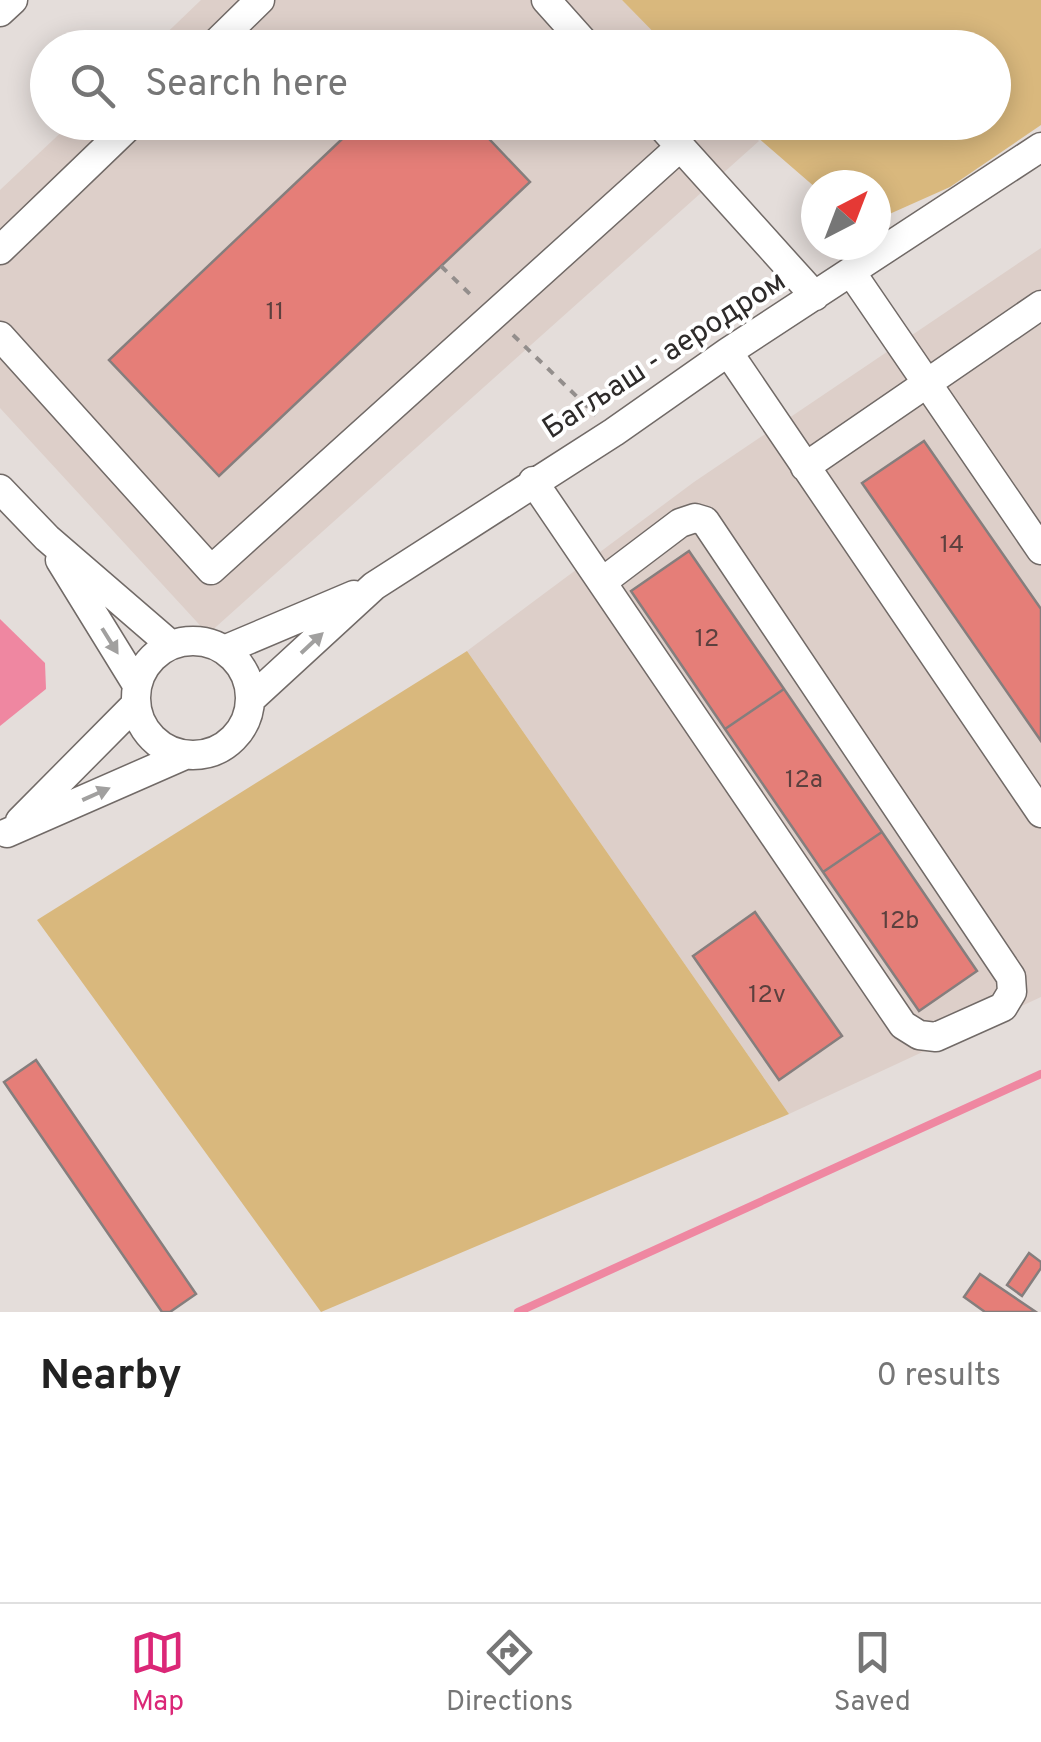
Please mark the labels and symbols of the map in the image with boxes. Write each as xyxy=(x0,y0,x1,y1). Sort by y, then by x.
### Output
north arrow xyxy=(801,170,891,260)
street label: Багљаш - аеродром xyxy=(536,263,794,449)
house number: 11 xyxy=(266,297,284,329)
house number: 14 xyxy=(940,530,964,562)
house number: 12 xyxy=(695,624,719,656)
one-way arrow xyxy=(101,628,119,655)
one-way arrow xyxy=(300,631,324,654)
house number: 12a xyxy=(785,765,823,797)
one-way arrow xyxy=(81,786,111,802)
house number: 12b xyxy=(881,906,919,938)
house number: 12v xyxy=(748,980,786,1012)

